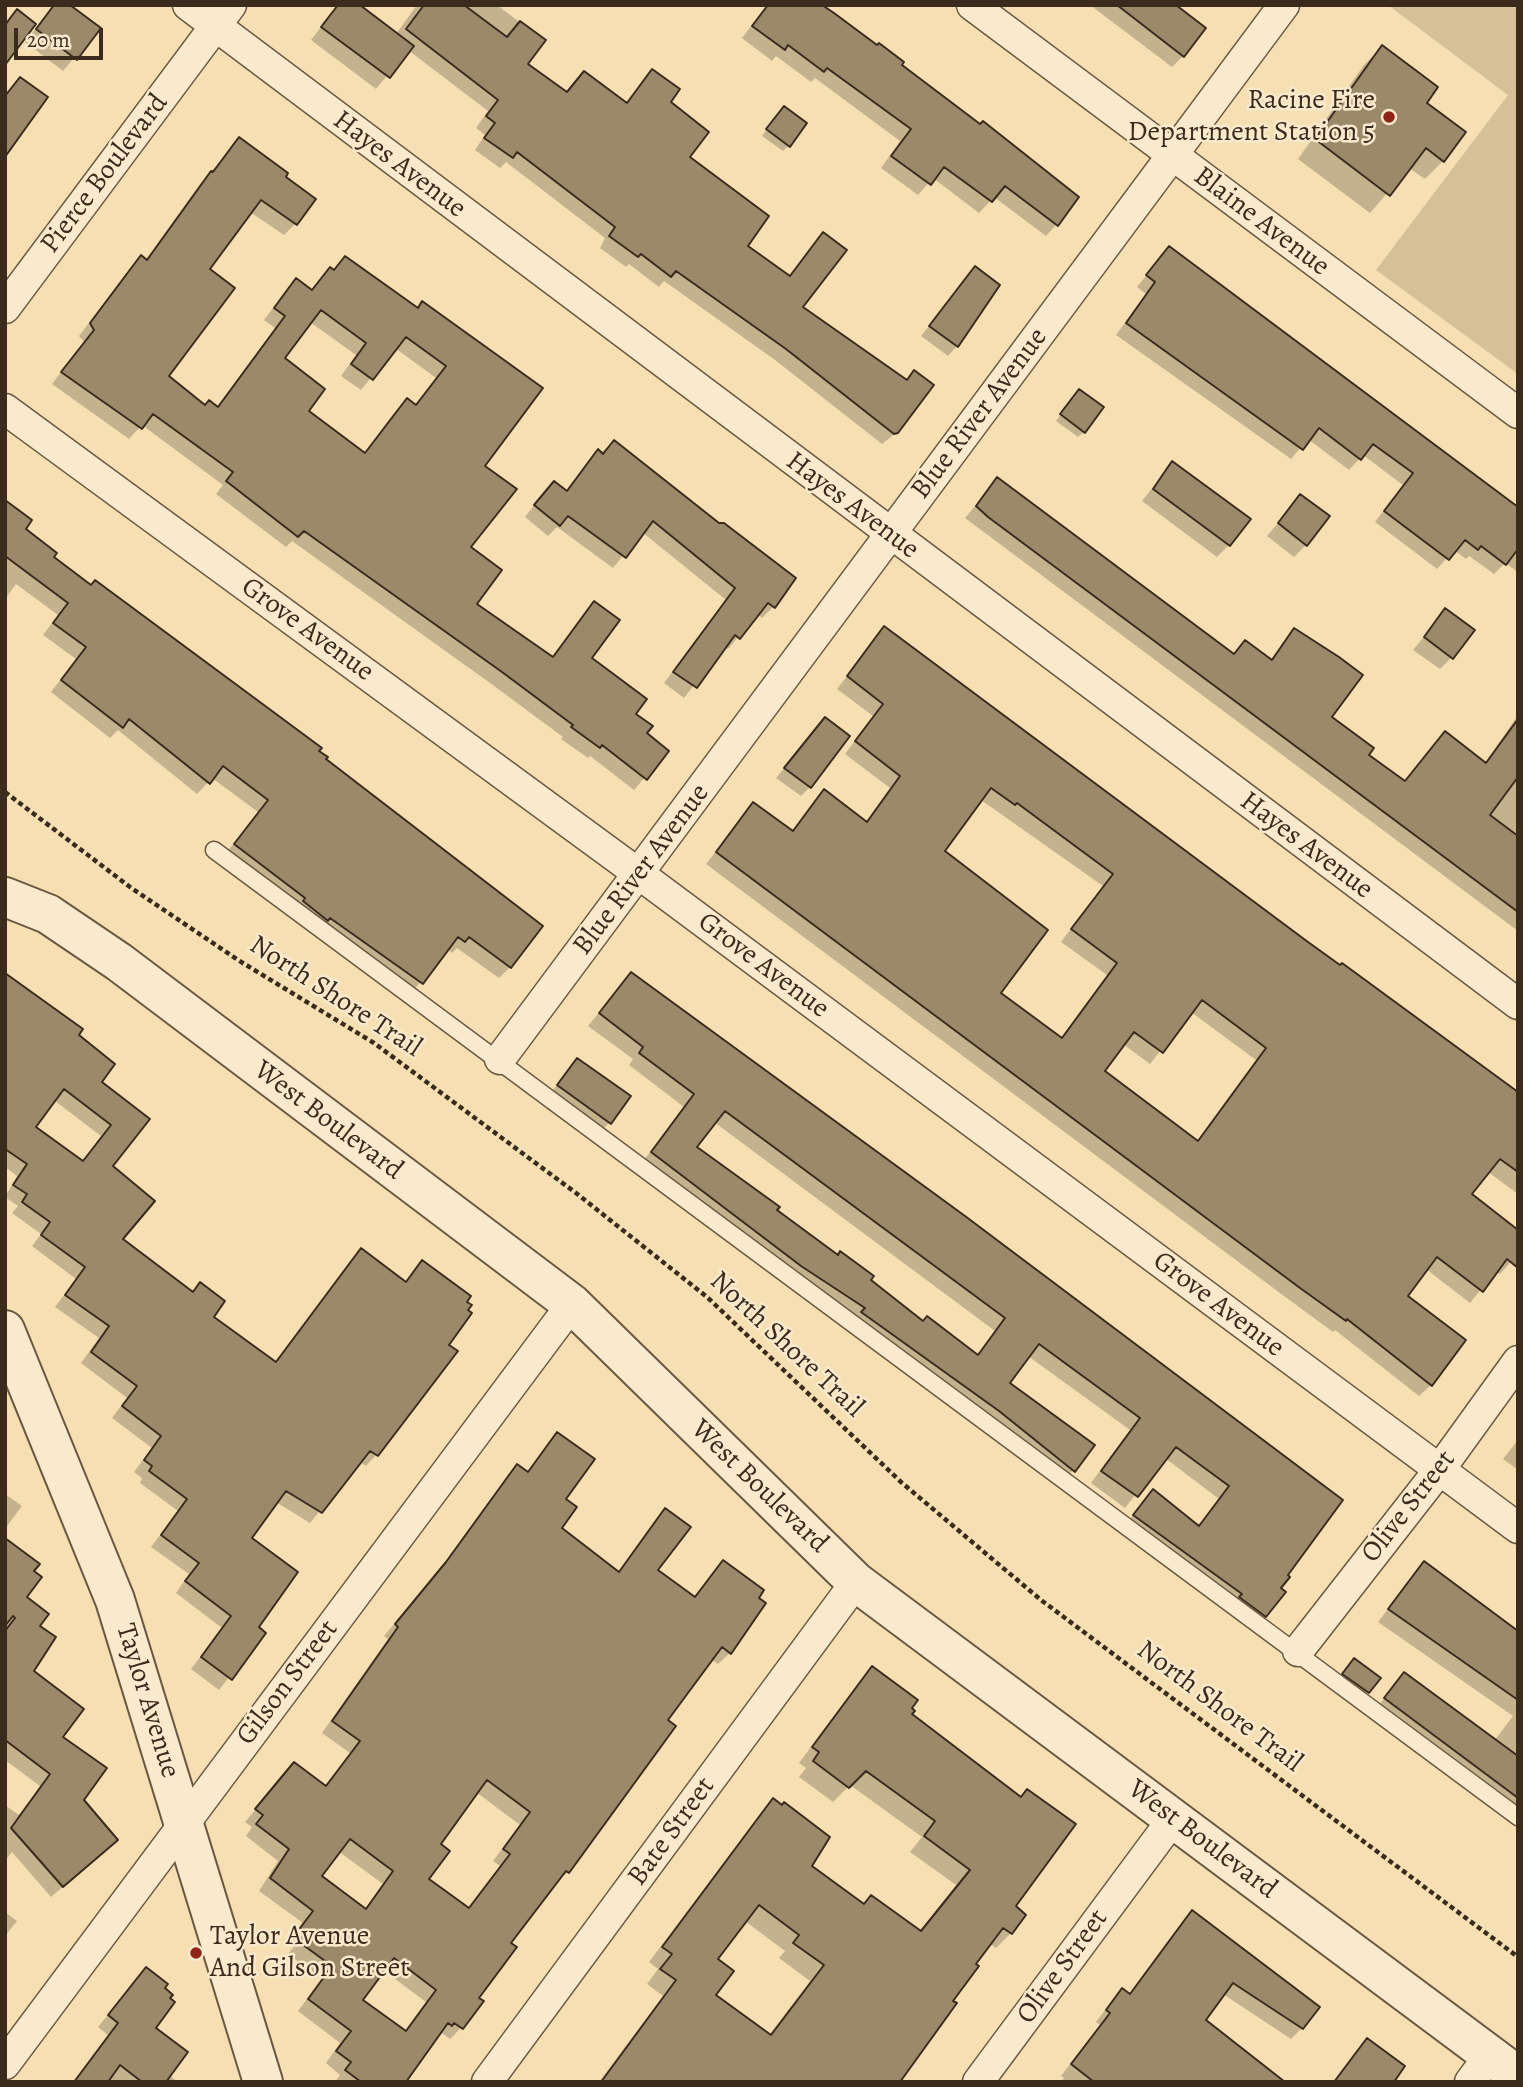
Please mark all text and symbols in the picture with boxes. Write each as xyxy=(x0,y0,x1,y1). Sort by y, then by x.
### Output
scale bar xyxy=(18,14,107,58)
text: 20 m xyxy=(27,26,70,54)
place label: Racine Fire Department Station 5 xyxy=(1128,84,1375,150)
street label: Pierce Boulevard xyxy=(34,88,176,260)
street label: Hayes Avenue xyxy=(326,104,472,226)
marker: Racine Fire Department Station 5 xyxy=(1381,109,1397,125)
street label: Blaine Avenue xyxy=(1186,160,1336,284)
street label: Blue River Avenue xyxy=(905,322,1055,506)
street label: Hayes Avenue xyxy=(779,445,925,567)
street label: Grove Avenue xyxy=(234,571,380,689)
street label: Blue River Avenue xyxy=(567,778,717,962)
street label: Hayes Avenue xyxy=(1233,785,1379,907)
street label: Grove Avenue xyxy=(691,906,835,1026)
street label: North Shore Trail xyxy=(243,929,427,1065)
street label: West Boulevard xyxy=(247,1054,409,1188)
street label: Grove Avenue xyxy=(1146,1245,1290,1365)
street label: North Shore Trail xyxy=(702,1265,870,1425)
street label: West Boulevard xyxy=(683,1413,835,1561)
street label: Olive Street xyxy=(1355,1444,1463,1570)
street label: Gilson Street xyxy=(230,1614,346,1752)
street label: Taylor Avenue xyxy=(108,1620,186,1782)
street label: North Shore Trail xyxy=(1130,1634,1308,1780)
street label: Bate Street xyxy=(621,1771,723,1893)
street label: West Boulevard xyxy=(1121,1773,1283,1907)
street label: Olive Street xyxy=(1010,1903,1116,2031)
place label: Taylor Avenue And Gilson Street xyxy=(210,1920,409,1986)
marker: Taylor Avenue And Gilson Street xyxy=(188,1945,204,1961)

